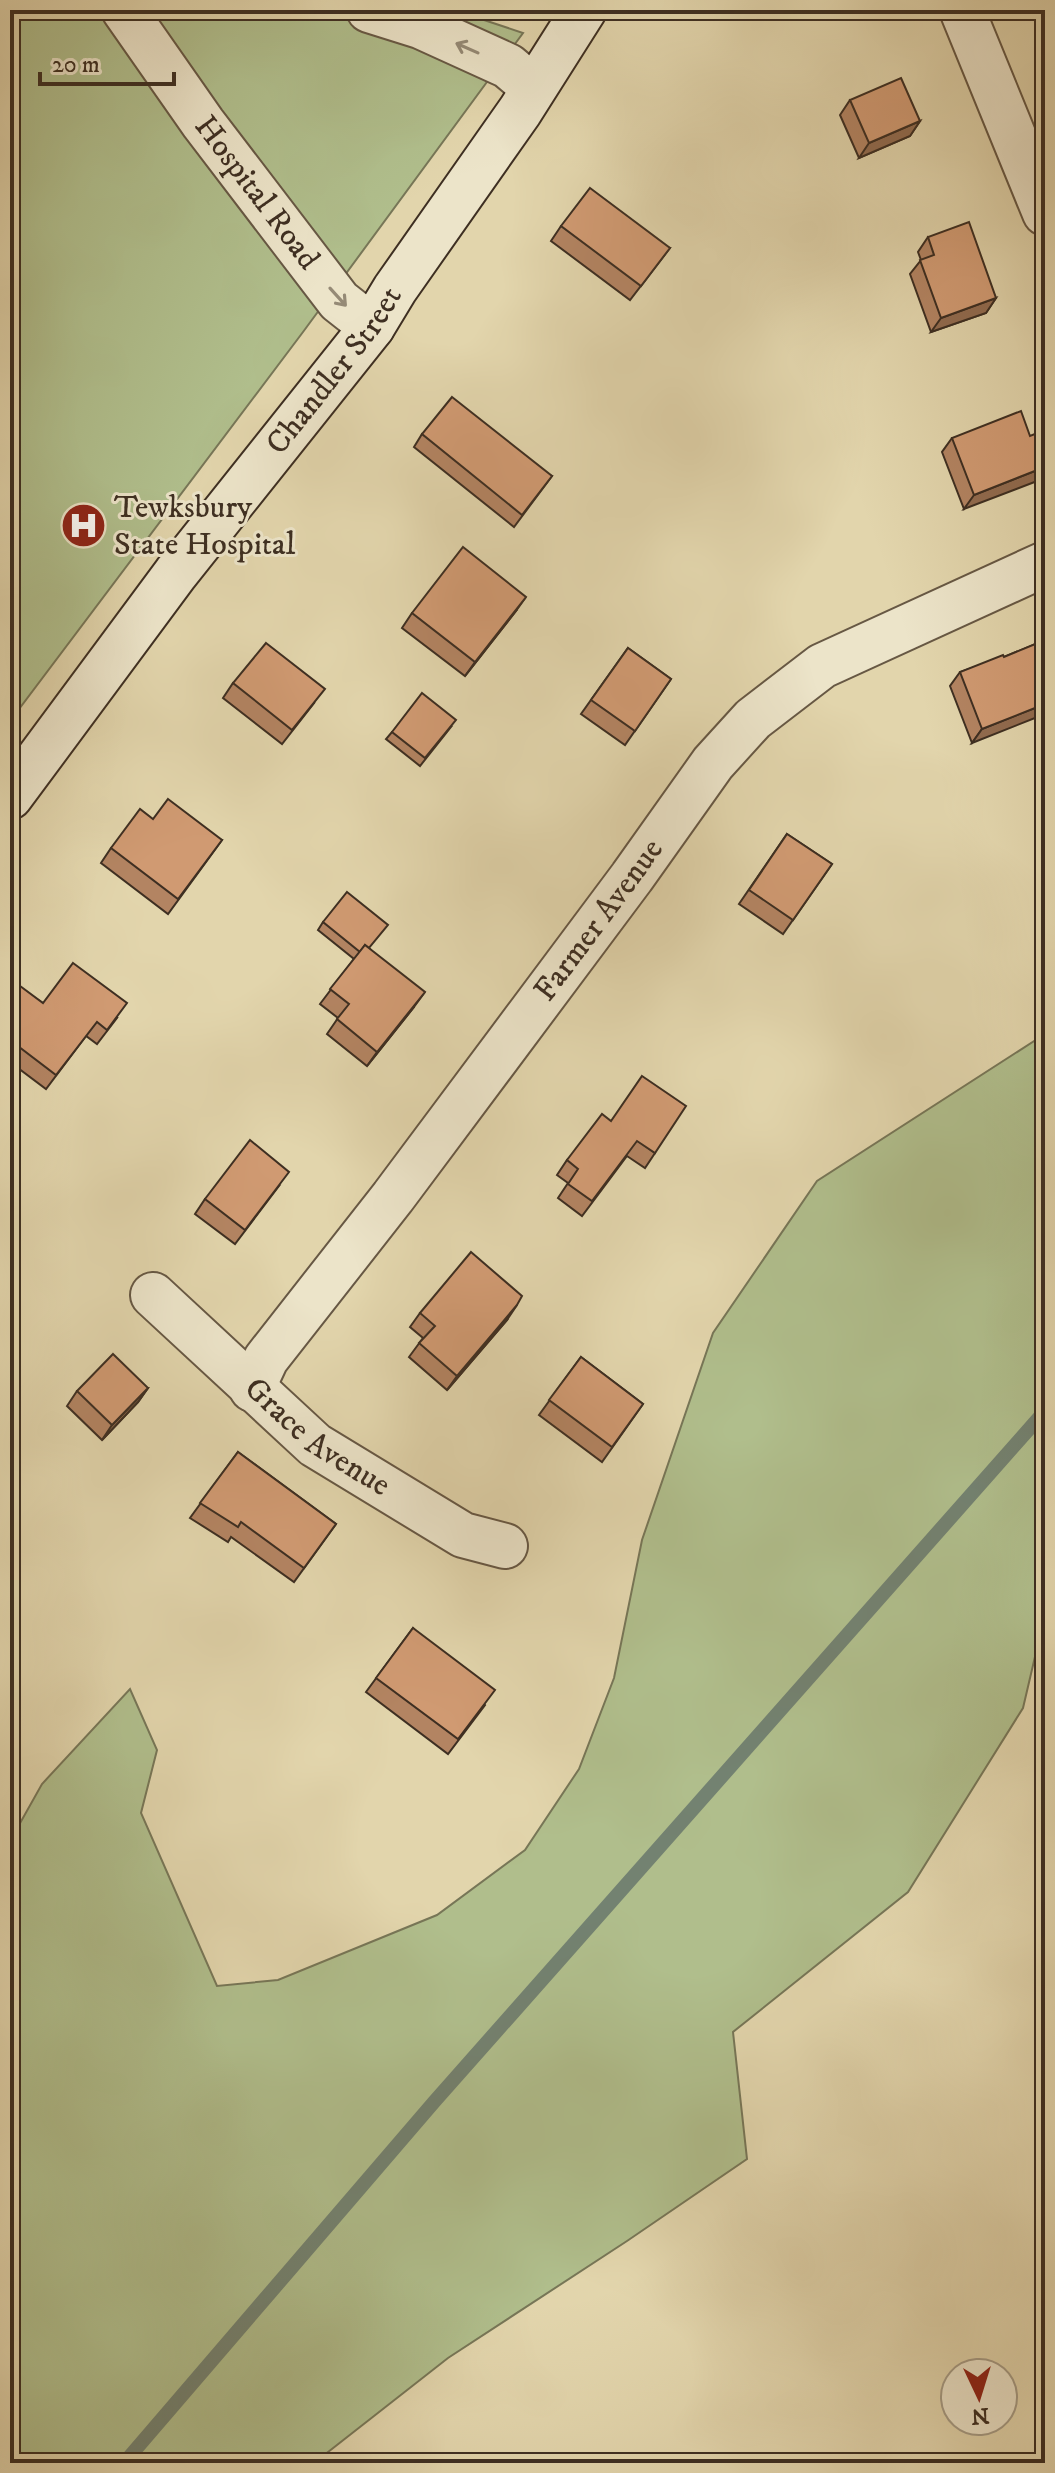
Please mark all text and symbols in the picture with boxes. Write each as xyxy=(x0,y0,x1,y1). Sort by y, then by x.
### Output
scale bar xyxy=(40,36,174,86)
one-way arrow xyxy=(455,39,480,54)
text: 20 m xyxy=(52,50,100,80)
street label: Hospital Road xyxy=(185,108,328,278)
street label: Chandler Street xyxy=(258,280,412,463)
one-way arrow xyxy=(328,287,347,307)
place label: Tewksbury State Hospital xyxy=(114,488,296,565)
hospital icon: Tewksbury State Hospital xyxy=(59,502,107,550)
street label: Farmer Avenue xyxy=(526,831,673,1010)
street label: Grace Avenue xyxy=(236,1369,397,1506)
north arrow xyxy=(939,2357,1019,2437)
text: N xyxy=(970,2401,990,2430)

